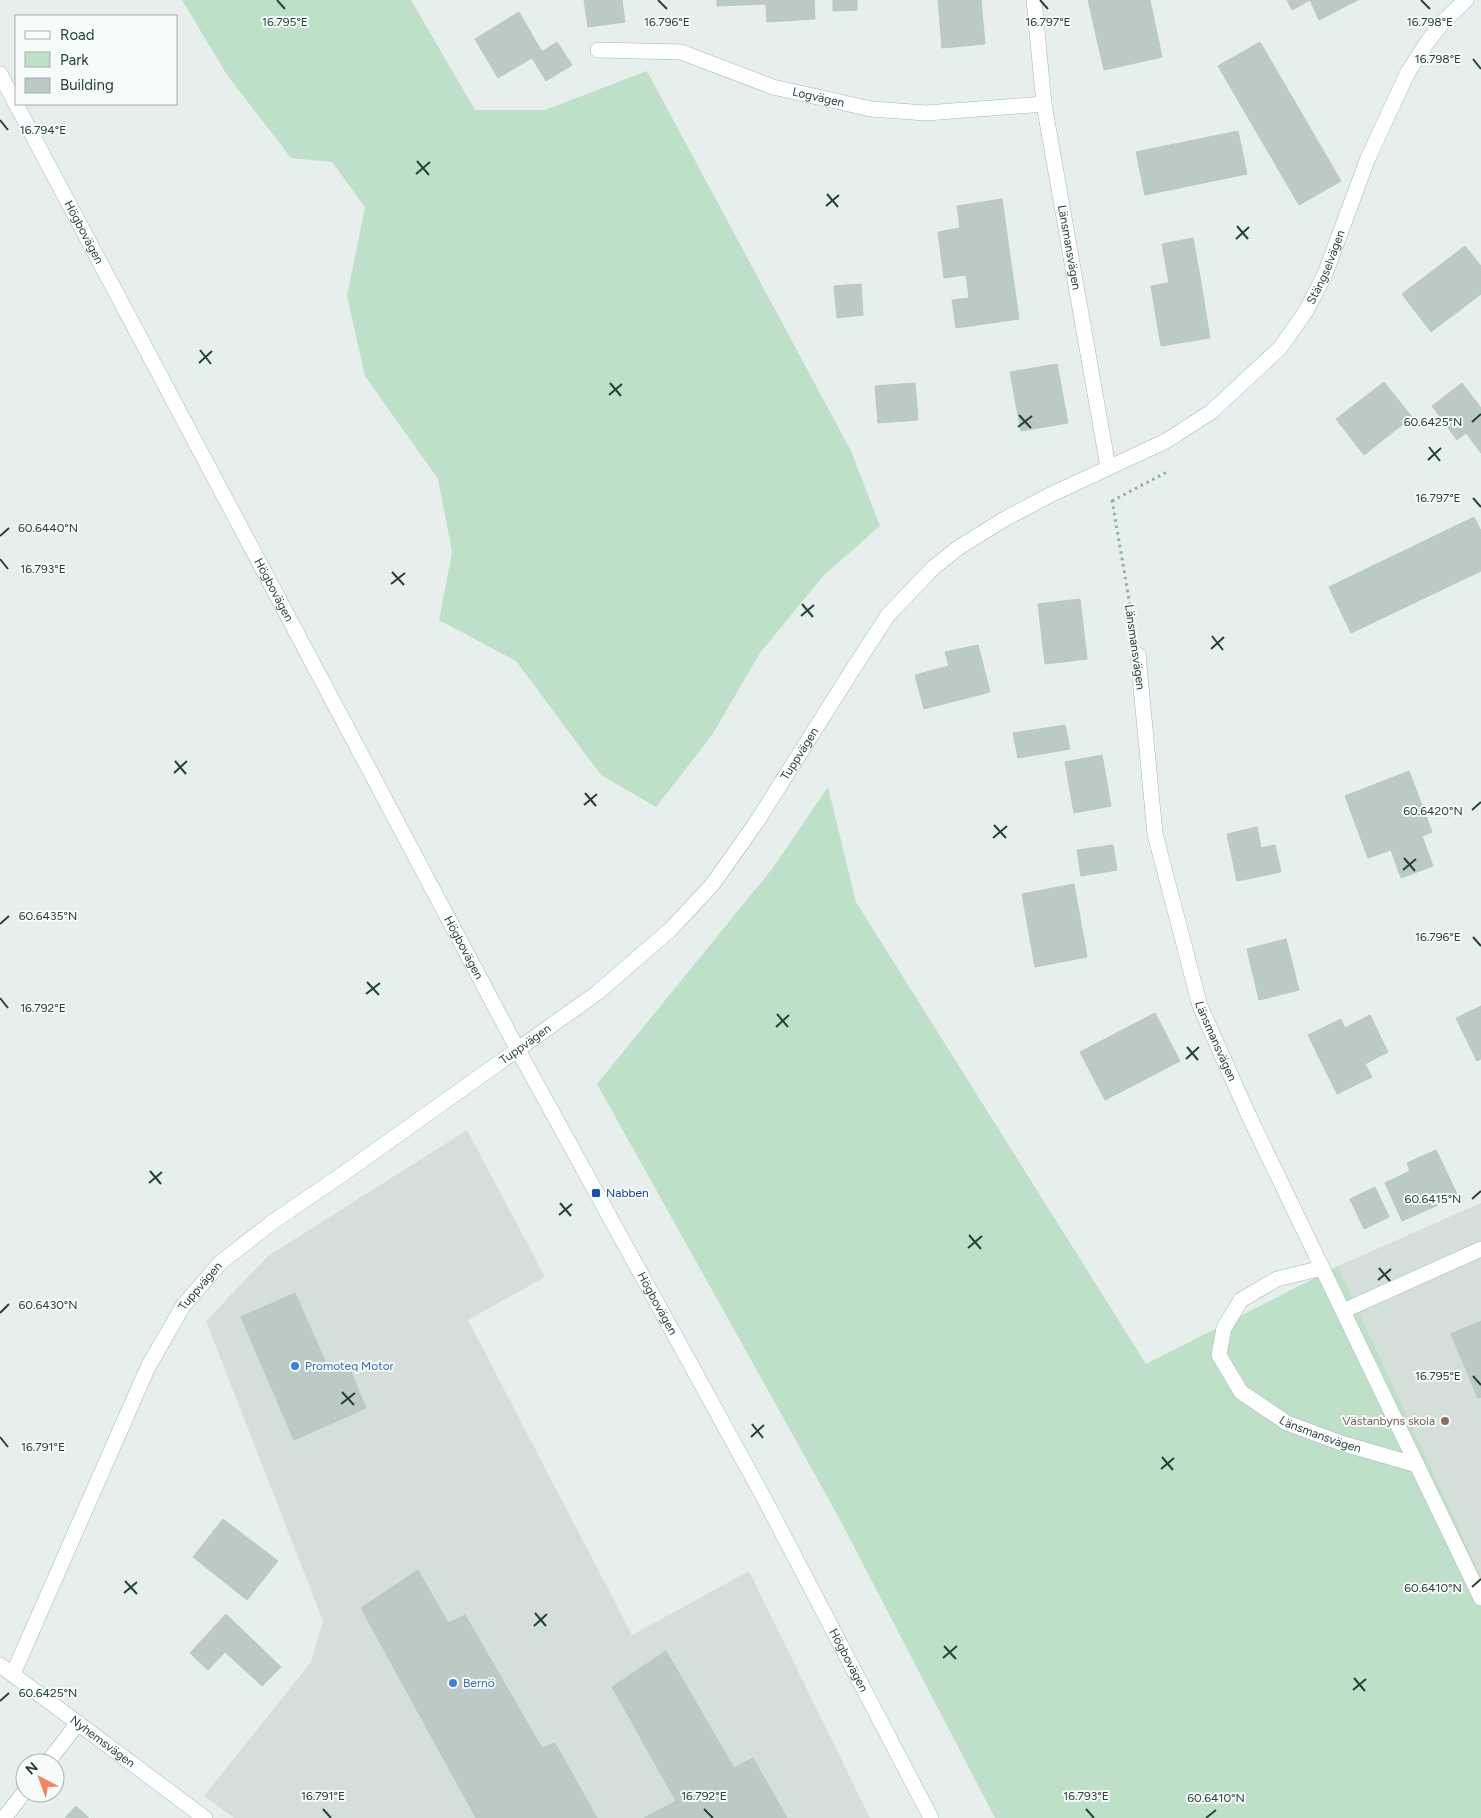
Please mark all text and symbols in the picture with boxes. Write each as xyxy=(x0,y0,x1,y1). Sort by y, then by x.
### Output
legend xyxy=(15,15,178,105)
text: 16.795°E xyxy=(262,15,308,29)
text: 16.796°E xyxy=(644,15,690,29)
text: 16.797°E xyxy=(1025,15,1071,29)
text: 16.798°E xyxy=(1407,15,1453,29)
text: Road xyxy=(60,26,95,44)
text: Park xyxy=(60,51,89,69)
text: 16.798°E xyxy=(1415,52,1461,66)
text: Building xyxy=(60,76,114,94)
street label: Logvägen xyxy=(791,85,846,110)
text: 16.794°E xyxy=(20,123,66,137)
street label: Högbovägen xyxy=(61,198,107,266)
street label: Länsmansvägen xyxy=(1055,204,1084,291)
street label: Stängselvägen xyxy=(1304,228,1348,307)
text: 60.6425°N xyxy=(1404,415,1462,429)
text: 16.797°E xyxy=(1415,491,1461,505)
text: 60.6440°N xyxy=(18,521,78,535)
street label: Högbovägen xyxy=(251,556,296,624)
text: 16.793°E xyxy=(20,562,66,576)
street label: Länsmansvägen xyxy=(1122,603,1148,691)
street label: Tuppvägen xyxy=(778,725,822,783)
text: 60.6420°N xyxy=(1403,804,1463,818)
text: 60.6435°N xyxy=(19,909,77,923)
street label: Högbovägen xyxy=(441,914,486,982)
text: 16.796°E xyxy=(1415,930,1461,944)
street label: Länsmansvägen xyxy=(1192,1000,1240,1083)
text: 16.792°E xyxy=(20,1001,66,1015)
street label: Tuppvägen xyxy=(497,1021,554,1067)
place label: Nabben xyxy=(606,1186,649,1200)
marker: Nabben xyxy=(590,1187,602,1199)
text: 60.6415°N xyxy=(1405,1192,1461,1206)
street label: Tuppvägen xyxy=(175,1259,225,1312)
street label: Högbovägen xyxy=(634,1270,680,1337)
text: 60.6430°N xyxy=(18,1298,78,1312)
place label: Promoteq Motor xyxy=(305,1359,394,1373)
marker: Promoteq Motor xyxy=(289,1360,301,1372)
text: 16.795°E xyxy=(1415,1369,1461,1383)
street label: Länsmansvägen xyxy=(1277,1413,1363,1456)
place label: Västanbyns skola xyxy=(1342,1414,1435,1428)
marker: Västanbyns skola xyxy=(1439,1415,1451,1427)
text: 16.791°E xyxy=(21,1440,65,1454)
text: 60.6410°N xyxy=(1404,1581,1462,1595)
street label: Högbovägen xyxy=(826,1626,871,1695)
place label: Bernö xyxy=(463,1676,495,1690)
marker: Bernö xyxy=(447,1677,459,1689)
text: 60.6425°N xyxy=(19,1686,77,1700)
street label: Nyhemsvägen xyxy=(67,1713,138,1770)
north arrow xyxy=(15,1753,65,1803)
text: N xyxy=(22,1759,41,1779)
text: 16.791°E xyxy=(301,1789,345,1803)
text: 16.792°E xyxy=(681,1789,727,1803)
text: 16.793°E xyxy=(1063,1789,1109,1803)
text: 60.6410°N xyxy=(1187,1791,1245,1805)

